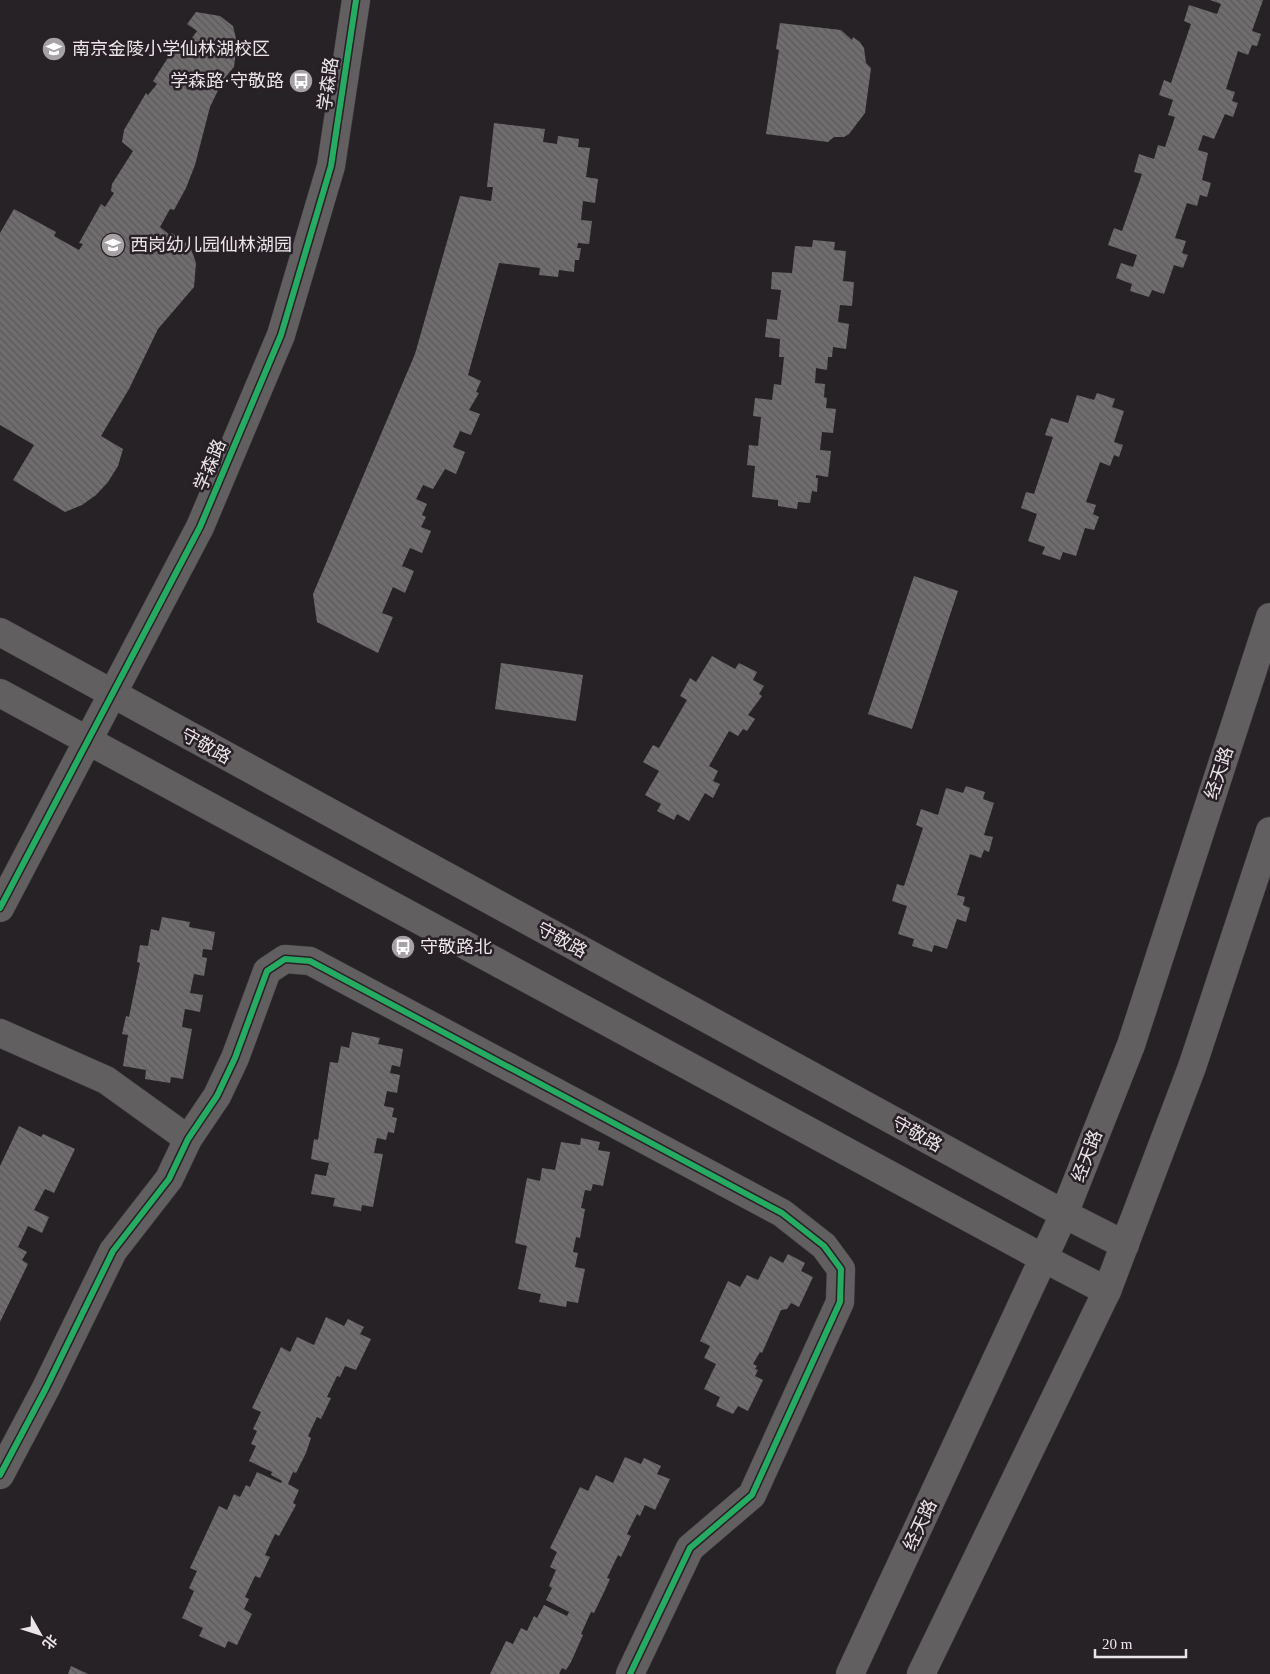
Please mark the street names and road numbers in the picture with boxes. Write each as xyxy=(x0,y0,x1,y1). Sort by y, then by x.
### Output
street label: 学森路 xyxy=(314,56,342,112)
street label: 学森路 xyxy=(190,436,230,494)
street label: 守敬路 xyxy=(178,724,234,768)
street label: 经天路 xyxy=(1201,744,1237,802)
street label: 守敬路 xyxy=(534,918,590,962)
street label: 守敬路 xyxy=(889,1112,945,1156)
street label: 经天路 xyxy=(1068,1127,1106,1185)
street label: 经天路 xyxy=(900,1496,940,1554)

